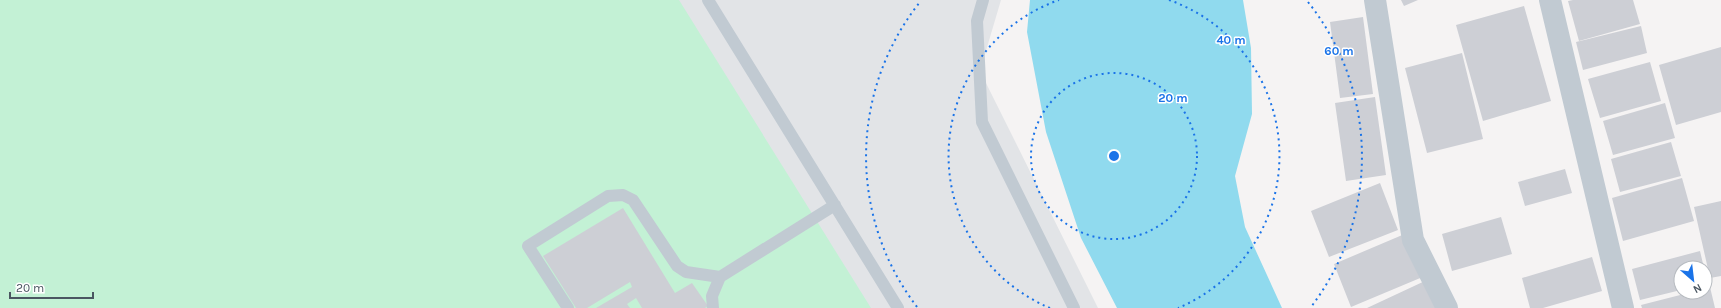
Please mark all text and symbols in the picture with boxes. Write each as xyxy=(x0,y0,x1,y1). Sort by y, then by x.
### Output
text: 40 m xyxy=(1216,33,1246,47)
text: 60 m xyxy=(1324,44,1354,58)
text: 20 m xyxy=(1158,91,1188,105)
centre of rings xyxy=(1107,149,1121,163)
north arrow xyxy=(1673,260,1713,300)
scale bar xyxy=(10,274,93,300)
text: 20 m xyxy=(16,281,44,295)
text: N xyxy=(1691,281,1704,296)

